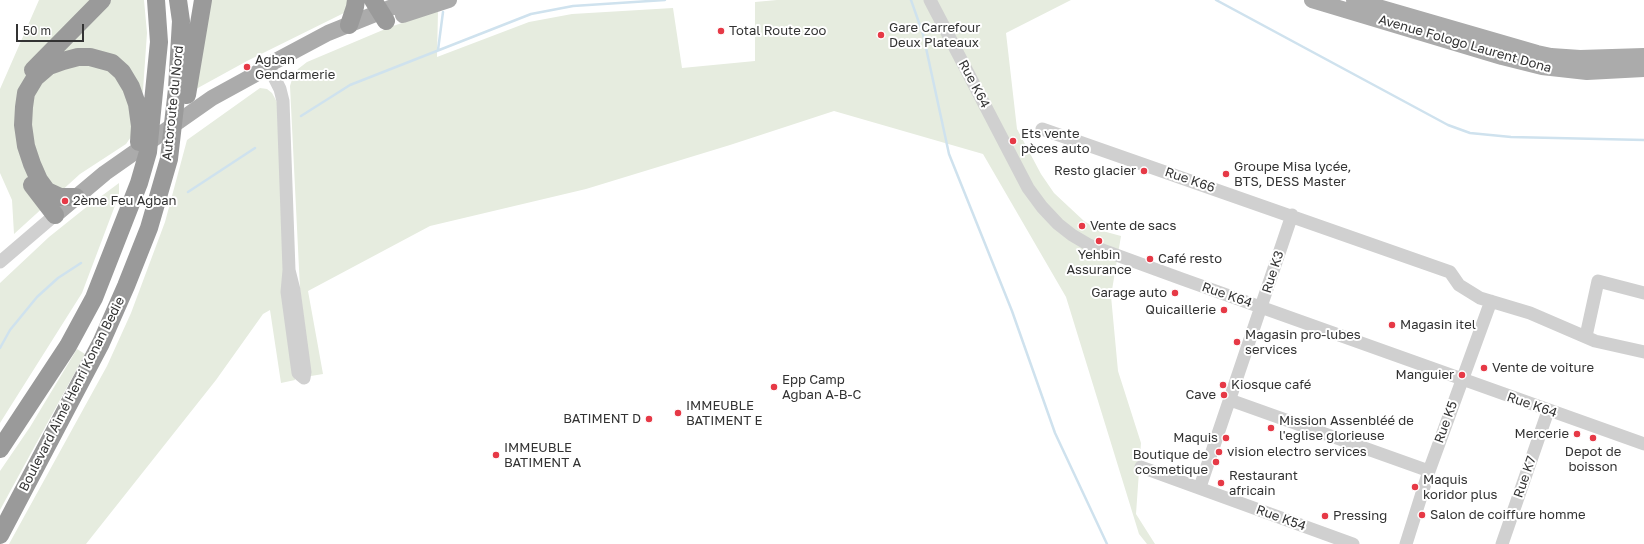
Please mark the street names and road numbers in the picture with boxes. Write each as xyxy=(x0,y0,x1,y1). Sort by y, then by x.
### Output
street label: Avenue Fologo Laurent Dona xyxy=(1377,12,1553,76)
street label: Autoroute du Nord xyxy=(159,45,187,161)
street label: Rue K64 xyxy=(955,57,993,111)
street label: Rue K66 xyxy=(1163,164,1217,196)
street label: Rue K3 xyxy=(1259,249,1287,295)
street label: Rue K64 xyxy=(1200,279,1254,311)
street label: Boulevard Aimé Henri Konan Bedie xyxy=(16,294,128,494)
street label: Rue K64 xyxy=(1505,389,1559,421)
street label: Rue K5 xyxy=(1431,399,1461,445)
street label: Rue K7 xyxy=(1511,454,1539,500)
street label: Rue K54 xyxy=(1254,502,1308,534)

